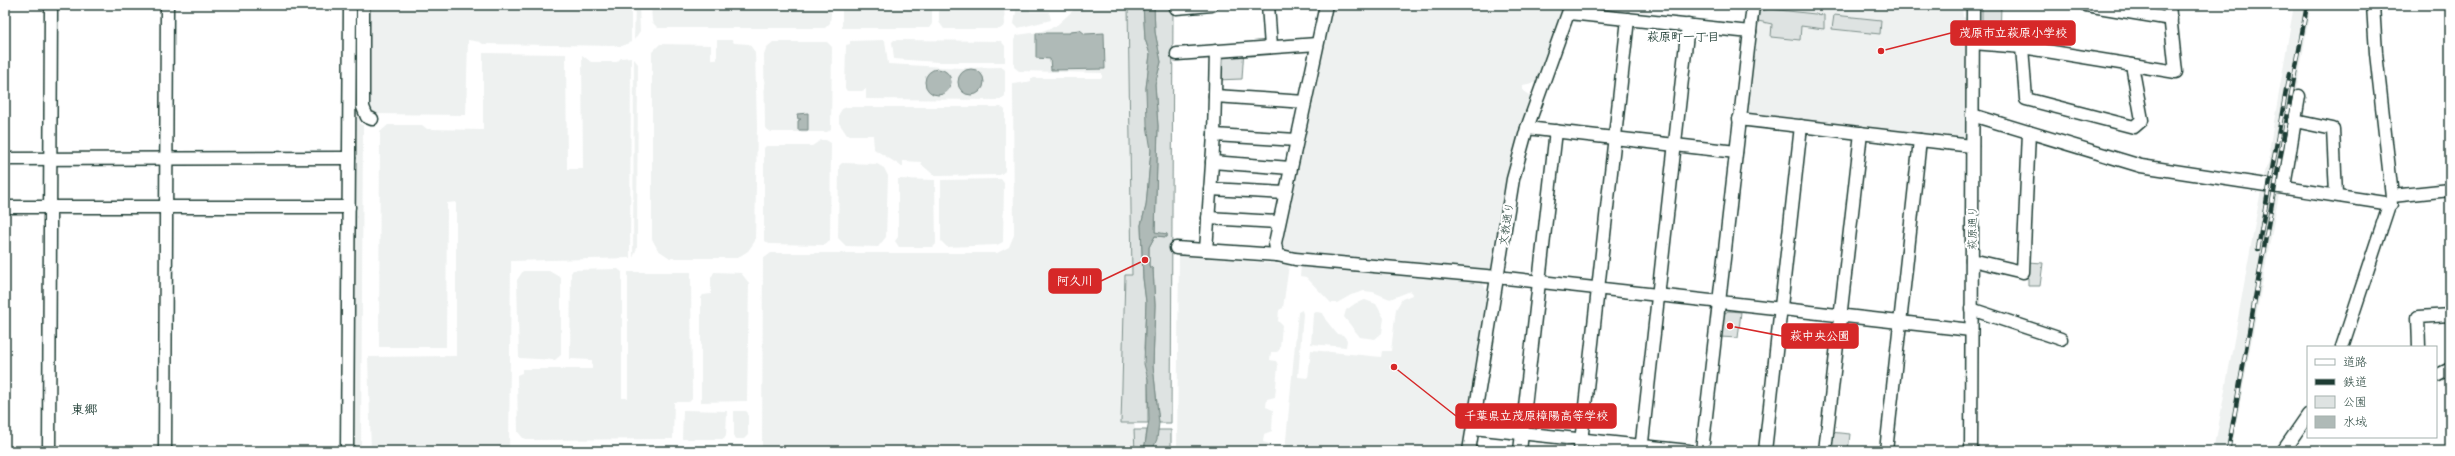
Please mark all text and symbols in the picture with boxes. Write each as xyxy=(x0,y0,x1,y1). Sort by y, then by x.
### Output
callout: 茂原市立萩原小学校 xyxy=(1951,21,2075,45)
text: 茂原市立萩原小学校 xyxy=(1959,24,2067,40)
district label: 萩原町一丁目 xyxy=(1647,28,1719,44)
street label: 文教通り xyxy=(1495,201,1516,247)
street label: 萩原通り xyxy=(1964,206,1979,250)
callout: 阿久川 xyxy=(1049,269,1101,293)
text: 阿久川 xyxy=(1057,272,1093,288)
callout: 萩中央公園 xyxy=(1782,324,1858,348)
text: 萩中央公園 xyxy=(1790,327,1850,343)
legend xyxy=(2307,346,2437,438)
text: 道路 xyxy=(2343,353,2367,369)
text: 鉄道 xyxy=(2343,373,2367,389)
text: 公園 xyxy=(2343,393,2367,409)
district label: 東郷 xyxy=(71,400,97,417)
callout: 千葉県立茂原樟陽高等学校 xyxy=(1456,404,1616,428)
text: 千葉県立茂原樟陽高等学校 xyxy=(1464,407,1608,423)
text: 水域 xyxy=(2343,413,2367,429)

